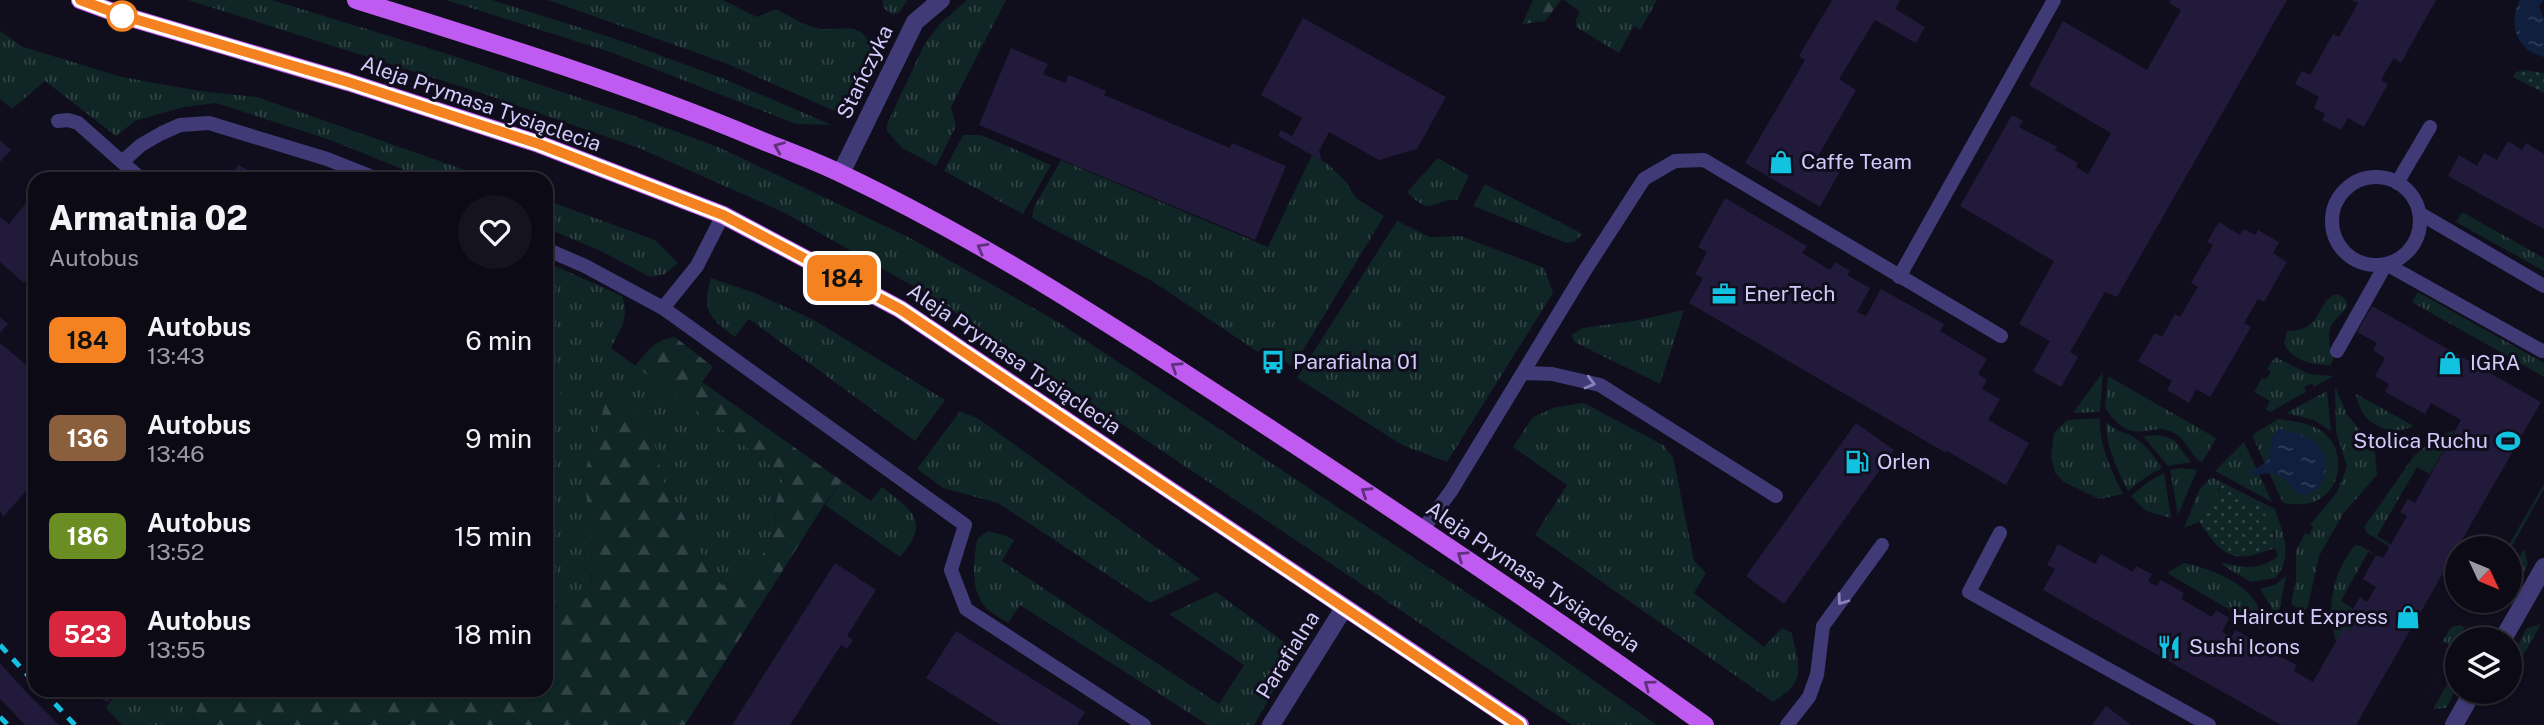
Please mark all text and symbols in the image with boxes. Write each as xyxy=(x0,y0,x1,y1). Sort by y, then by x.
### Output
unlabelled marker xyxy=(107,1,137,31)
street label: Stańczyka xyxy=(831,21,898,123)
street label: Aleja Prymasa Tysiąclecia xyxy=(358,51,604,156)
one-way arrow xyxy=(773,142,785,156)
shop icon: Caffe Team xyxy=(1767,148,1795,176)
place label: Caffe Team xyxy=(1801,149,1912,174)
button: heart xyxy=(458,195,532,269)
text: Armatnia 02 xyxy=(49,199,248,237)
one-way arrow xyxy=(977,243,990,256)
text: Autobus xyxy=(49,244,139,271)
line badge: 184 xyxy=(802,255,882,301)
text: 184 xyxy=(821,264,863,292)
street label: Aleja Prymasa Tysiąclecia xyxy=(903,278,1126,439)
office icon: EnerTech xyxy=(1710,280,1738,308)
place label: EnerTech xyxy=(1744,281,1835,306)
text: Autobus xyxy=(147,311,251,342)
text: 6 min xyxy=(465,325,532,356)
text: 184 xyxy=(66,326,109,354)
text: 13:43 xyxy=(147,342,205,369)
bus stop icon: Parafialna 01 xyxy=(1259,348,1287,376)
place label: Parafialna 01 xyxy=(1293,349,1418,374)
shop icon: IGRA xyxy=(2436,349,2464,377)
place label: IGRA xyxy=(2470,350,2521,375)
one-way arrow xyxy=(1171,363,1184,375)
one-way arrow xyxy=(1584,375,1596,390)
text: Autobus xyxy=(147,409,251,440)
text: 9 min xyxy=(465,423,532,454)
text: 136 xyxy=(66,424,109,452)
sports icon: Stolica Ruchu xyxy=(2494,427,2522,455)
place label: Stolica Ruchu xyxy=(2353,428,2488,453)
text: 13:46 xyxy=(147,440,205,467)
fuel station icon: Orlen xyxy=(1843,448,1871,476)
place label: Orlen xyxy=(1877,449,1930,474)
one-way arrow xyxy=(1361,487,1374,500)
street label: Aleja Prymasa Tysiąclecia xyxy=(1422,496,1645,657)
text: Autobus xyxy=(147,507,251,538)
text: 15 min xyxy=(454,521,532,552)
text: 186 xyxy=(66,522,109,550)
north arrow xyxy=(2445,536,2522,612)
map controls xyxy=(2445,536,2522,704)
text: 13:52 xyxy=(147,538,204,565)
one-way arrow xyxy=(1457,552,1470,564)
one-way arrow xyxy=(1838,592,1851,605)
shop icon: Haircut Express xyxy=(2394,603,2422,631)
place label: Haircut Express xyxy=(2232,604,2388,629)
text: Autobus xyxy=(147,605,251,636)
street label: Parafialna xyxy=(1251,606,1324,703)
text: 18 min xyxy=(454,619,532,650)
text: 523 xyxy=(64,620,111,648)
button: layers xyxy=(2445,627,2522,704)
restaurant icon: Sushi Icons xyxy=(2155,633,2183,661)
place label: Sushi Icons xyxy=(2189,634,2300,659)
text: 13:55 xyxy=(147,636,206,663)
one-way arrow xyxy=(1644,681,1657,693)

